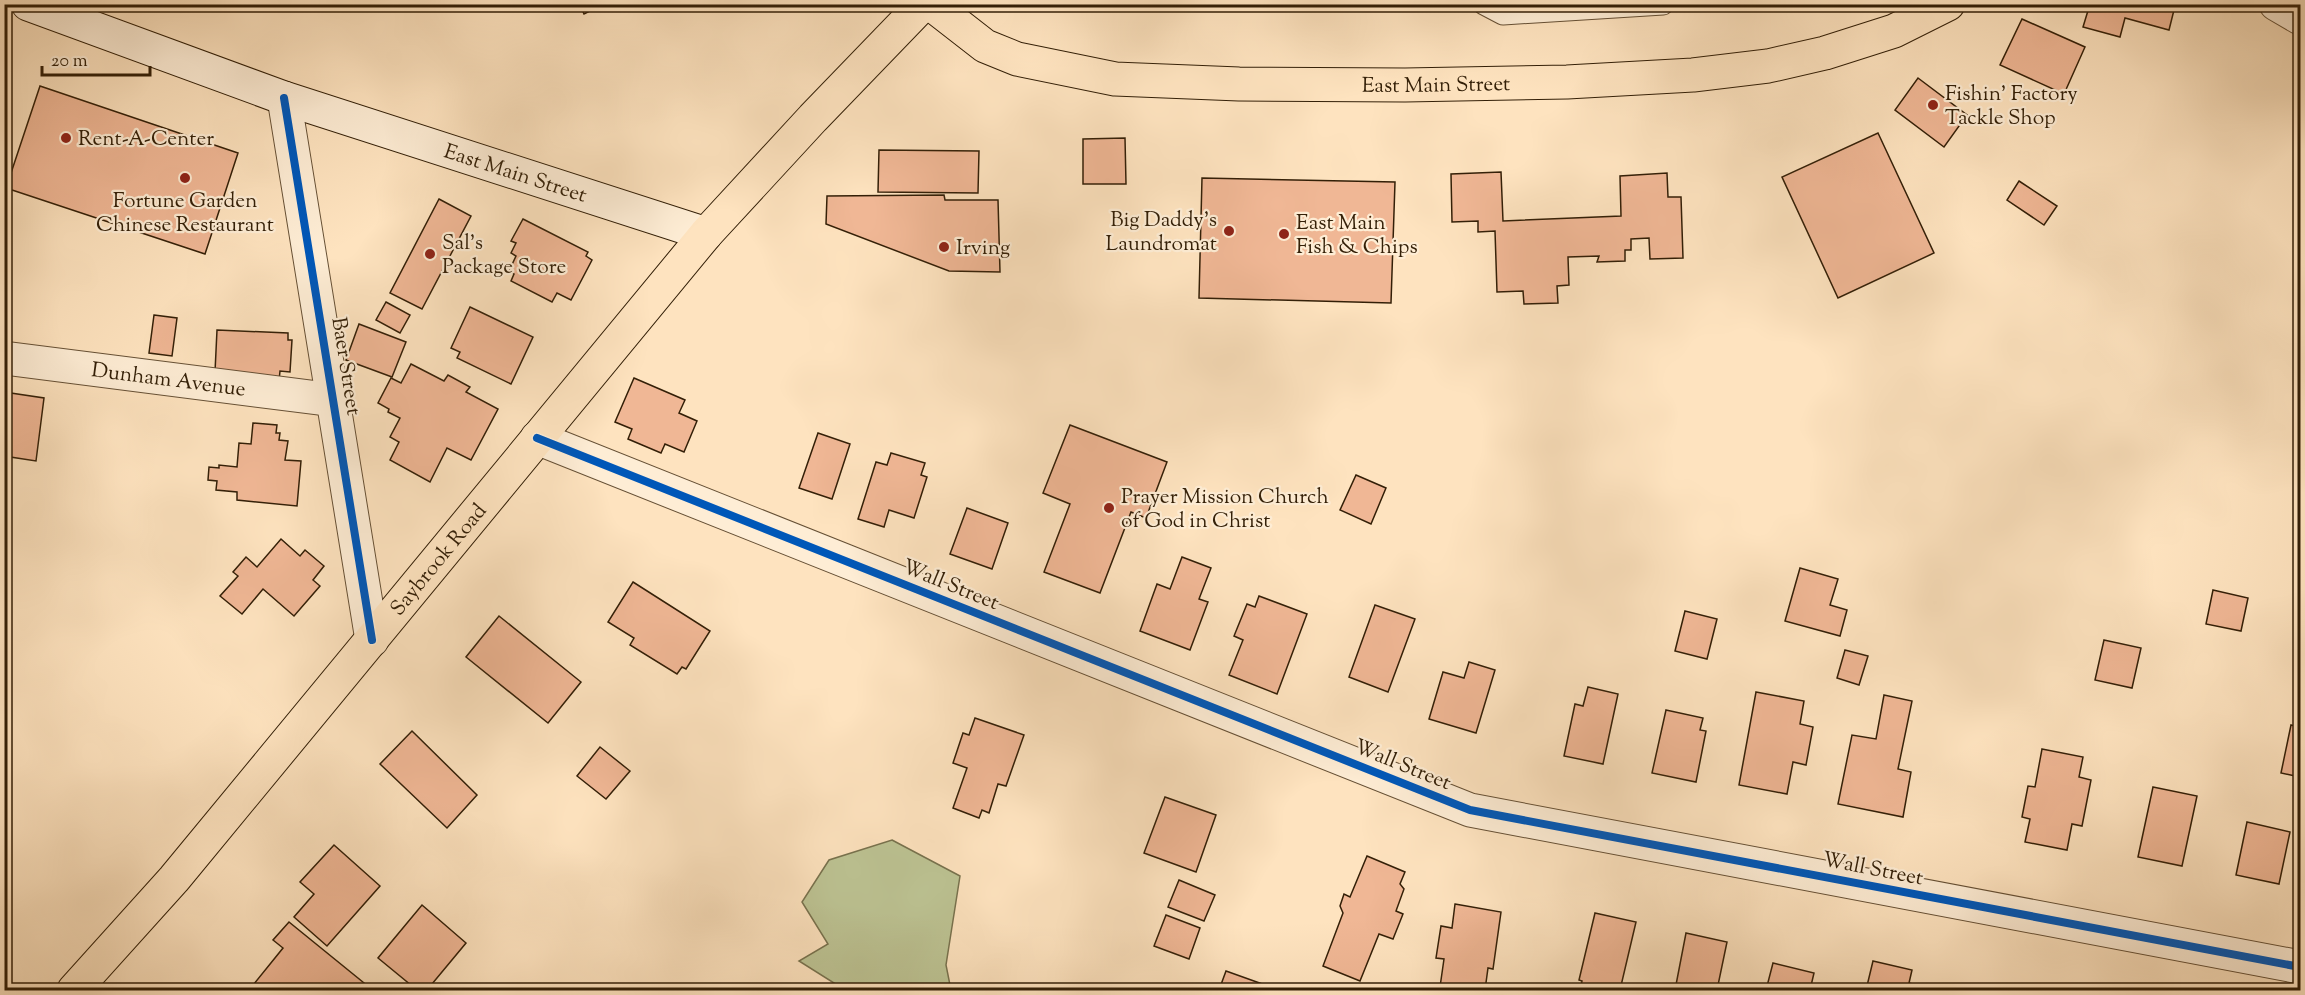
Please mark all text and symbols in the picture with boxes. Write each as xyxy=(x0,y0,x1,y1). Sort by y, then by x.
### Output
scale bar xyxy=(42,39,150,77)
text: 20 m xyxy=(51,49,88,75)
street label: East Main Street xyxy=(1362,70,1510,102)
place label: Fishin’ Factory Tackle Shop xyxy=(1945,80,2078,134)
marker: Fishin’ Factory Tackle Shop xyxy=(1926,98,1940,112)
place label: Rent-A-Center xyxy=(78,125,214,155)
marker: Rent-A-Center xyxy=(59,131,73,145)
street label: East Main Street xyxy=(440,137,590,212)
marker: Fortune Garden Chinese Restaurant xyxy=(178,171,192,185)
place label: Fortune Garden Chinese Restaurant xyxy=(96,187,274,241)
place label: Big Daddy's Laundromat xyxy=(1106,206,1217,260)
place label: East Main Fish & Chips xyxy=(1296,209,1418,263)
marker: Big Daddy's Laundromat xyxy=(1222,224,1236,238)
marker: East Main Fish & Chips xyxy=(1277,227,1291,241)
place label: Sal’s Package Store xyxy=(442,229,566,283)
place label: Irving xyxy=(956,234,1010,264)
marker: Irving xyxy=(937,240,951,254)
marker: Sal’s Package Store xyxy=(423,247,437,261)
street label: Baer Street xyxy=(322,315,368,418)
street label: Dunham Avenue xyxy=(90,356,247,406)
place label: Prayer Mission Church of God in Christ xyxy=(1121,483,1329,537)
street label: Saybrook Road xyxy=(384,498,495,623)
marker: Prayer Mission Church of God in Christ xyxy=(1102,501,1116,515)
street label: Wall Street xyxy=(897,553,1003,619)
street label: Wall Street xyxy=(1349,733,1455,799)
street label: Wall Street xyxy=(1820,845,1926,894)

